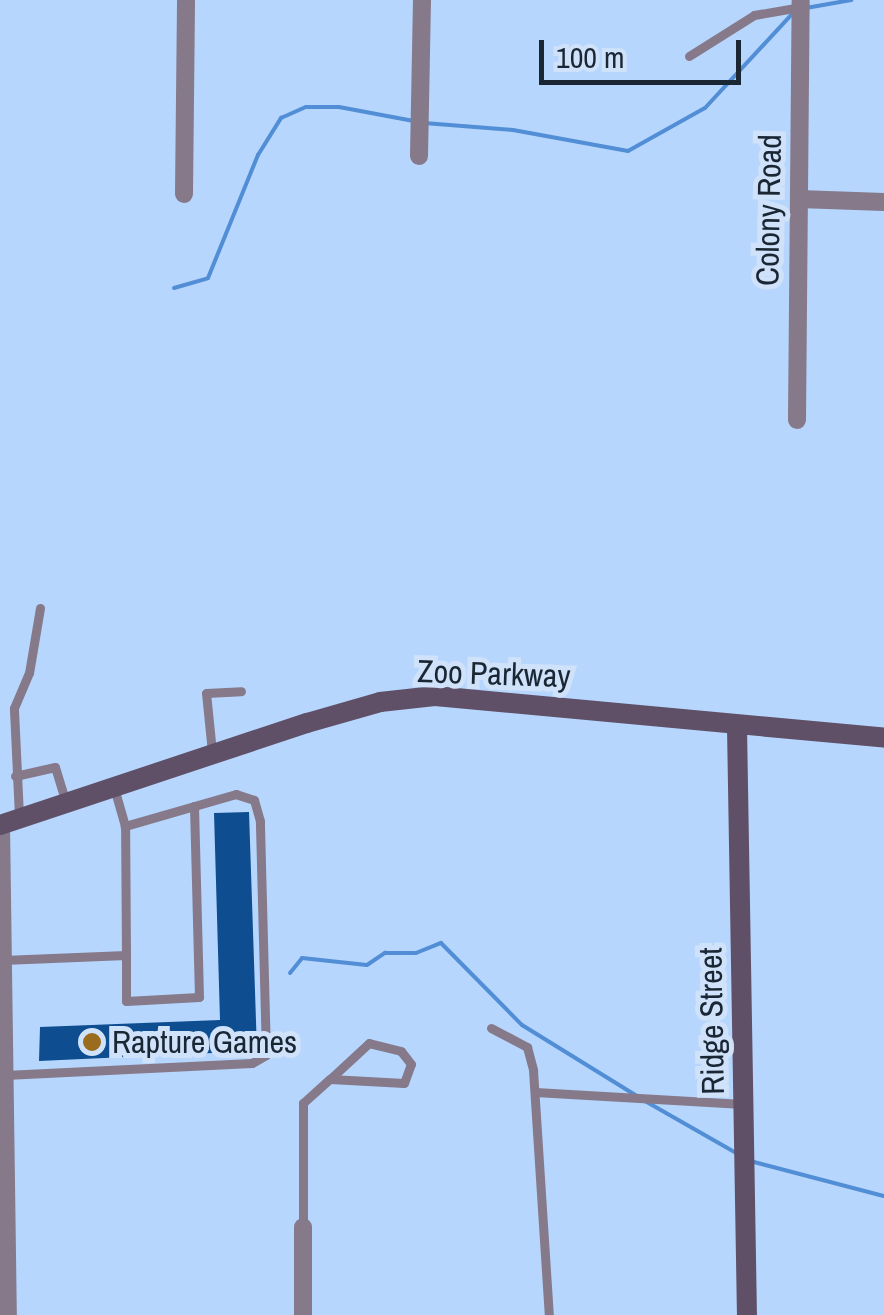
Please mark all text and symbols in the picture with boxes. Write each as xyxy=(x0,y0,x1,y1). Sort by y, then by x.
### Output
scale bar xyxy=(544,20,746,82)
text: 100 m xyxy=(556,37,624,77)
street label: Colony Road xyxy=(748,134,790,286)
street label: Zoo Parkway xyxy=(417,652,571,696)
street label: Ridge Street xyxy=(692,947,732,1095)
place label: Rapture Games xyxy=(112,1023,297,1061)
marker: Rapture Games xyxy=(81,1031,103,1053)

